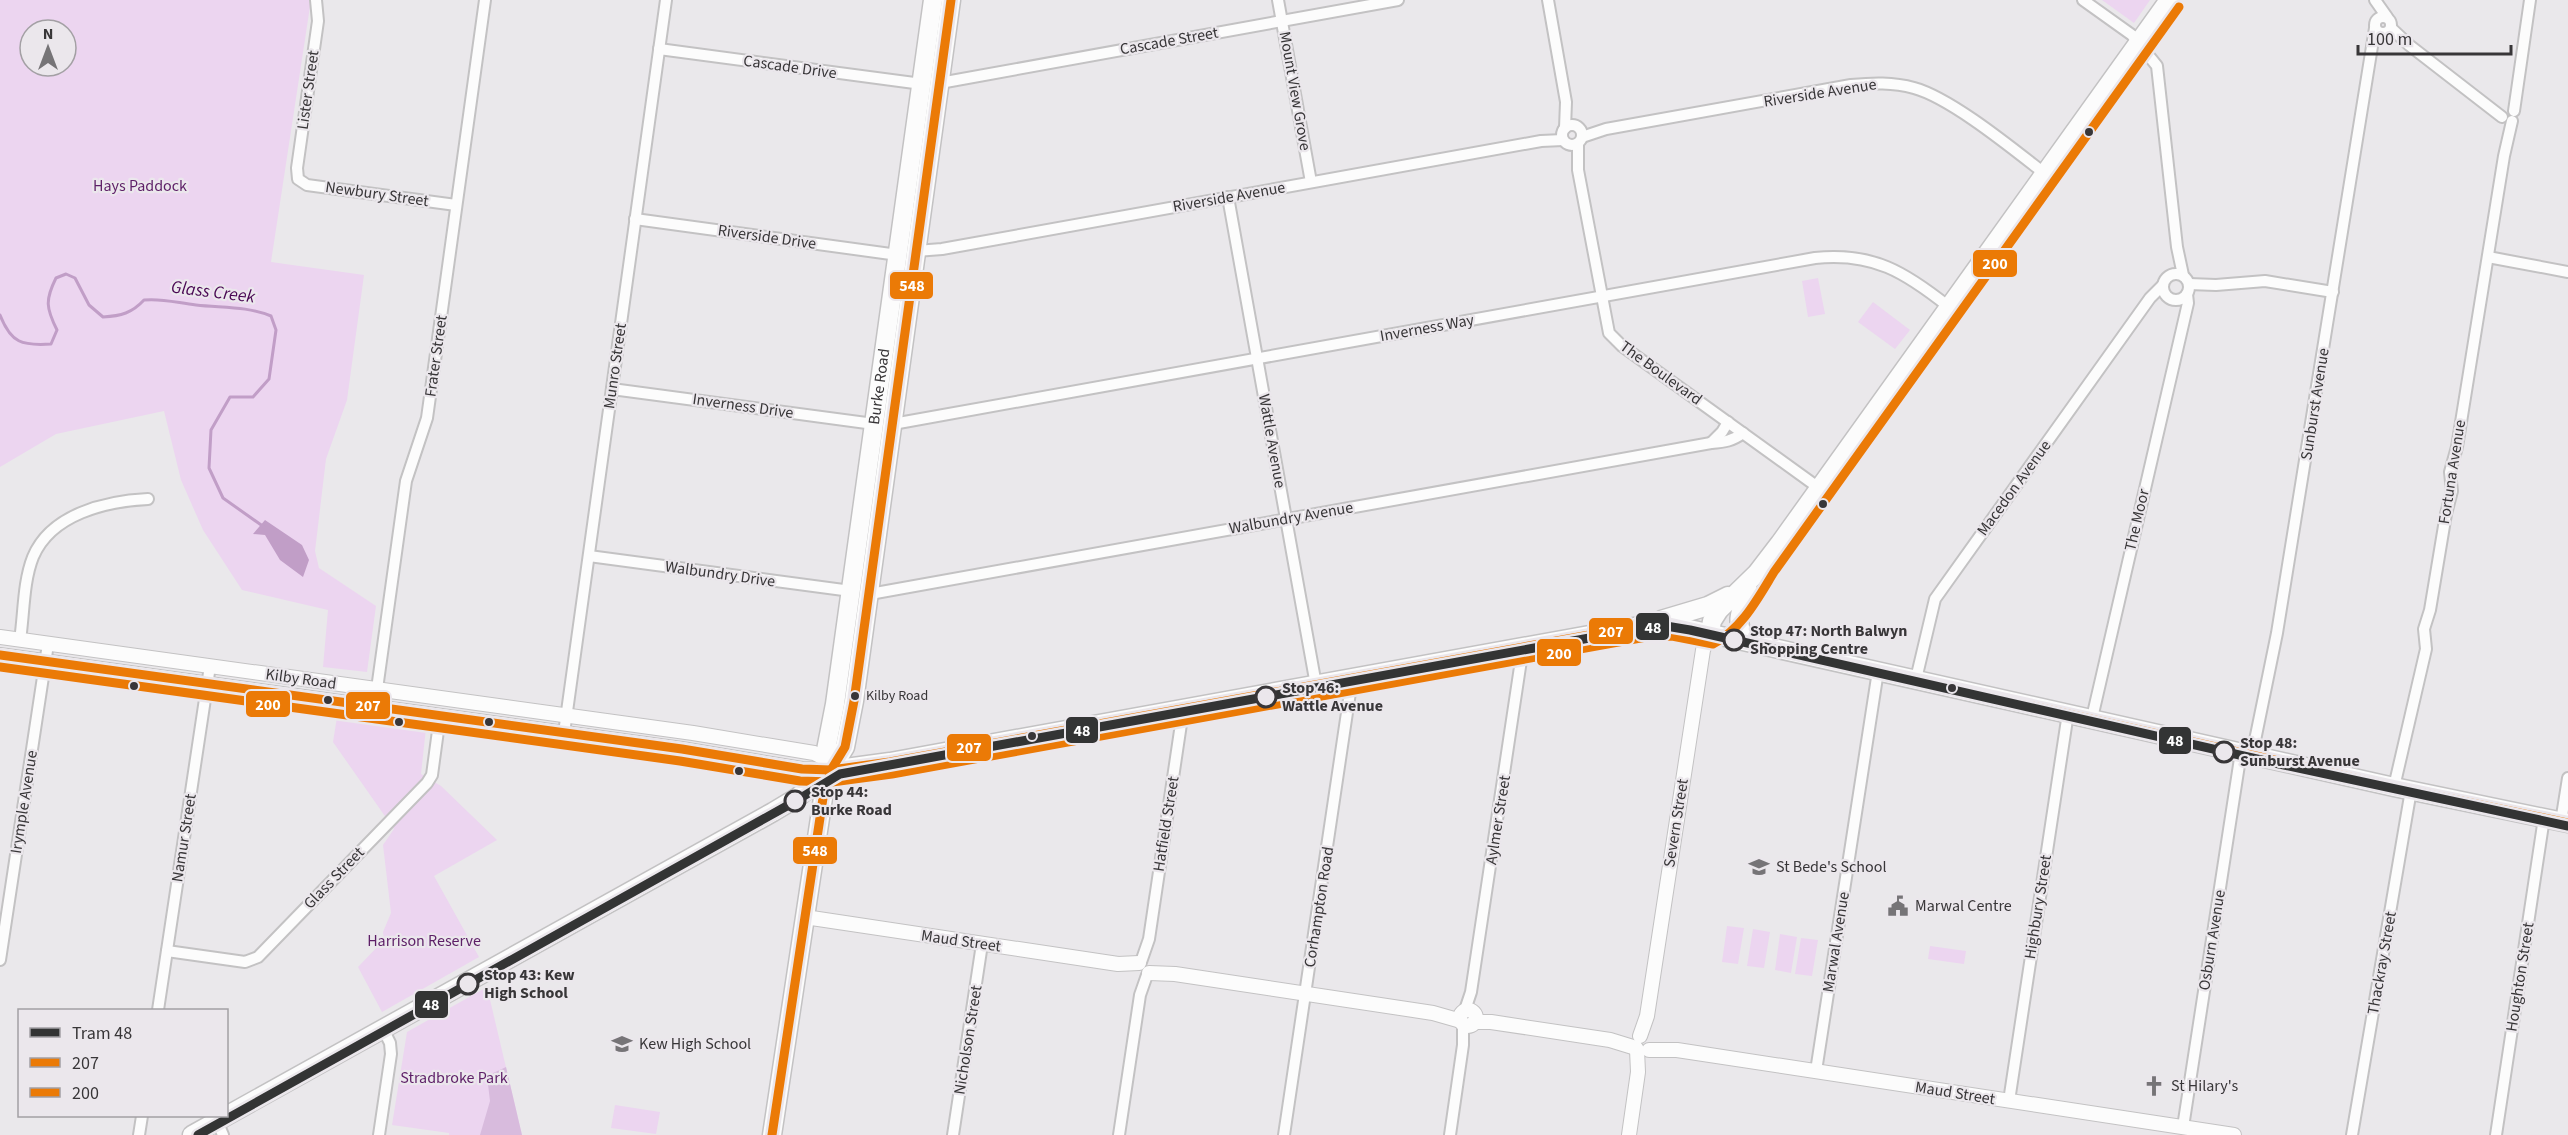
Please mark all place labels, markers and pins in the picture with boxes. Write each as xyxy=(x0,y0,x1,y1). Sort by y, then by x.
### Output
unlabelled marker xyxy=(2083,126,2095,138)
unlabelled marker xyxy=(1817,498,1829,510)
place label: Stop 47: North Balwyn Shopping Centre xyxy=(1750,620,1907,660)
marker: Stop 47: North Balwyn Shopping Centre xyxy=(1723,629,1745,651)
place label: Stop 46: Wattle Avenue xyxy=(1282,677,1383,717)
unlabelled marker xyxy=(128,680,140,692)
unlabelled marker xyxy=(1946,682,1958,694)
place label: Kilby Road xyxy=(866,686,928,706)
marker: Stop 46: Wattle Avenue xyxy=(1255,686,1277,708)
marker: Kilby Road xyxy=(849,690,861,702)
unlabelled marker xyxy=(322,694,334,706)
unlabelled marker xyxy=(393,716,405,728)
unlabelled marker xyxy=(483,716,495,728)
unlabelled marker xyxy=(1026,730,1038,742)
place label: Stop 48: Sunburst Avenue xyxy=(2240,732,2360,772)
marker: Stop 48: Sunburst Avenue xyxy=(2213,741,2235,763)
unlabelled marker xyxy=(733,765,745,777)
place label: Stop 44: Burke Road xyxy=(811,781,892,821)
marker: Stop 44: Burke Road xyxy=(784,790,806,812)
school or university icon: St Bede's School xyxy=(1747,855,1771,879)
place label: St Bede's School xyxy=(1776,856,1886,878)
public building icon: Marwal Centre xyxy=(1886,894,1910,918)
place label: Marwal Centre xyxy=(1915,895,2012,917)
place label: Stop 43: Kew High School xyxy=(484,964,575,1004)
marker: Stop 43: Kew High School xyxy=(457,973,479,995)
school or university icon: Kew High School xyxy=(610,1032,634,1056)
place label: Kew High School xyxy=(639,1033,751,1055)
church icon: St Hilary's xyxy=(2142,1074,2166,1098)
place label: St Hilary's xyxy=(2171,1075,2238,1097)

